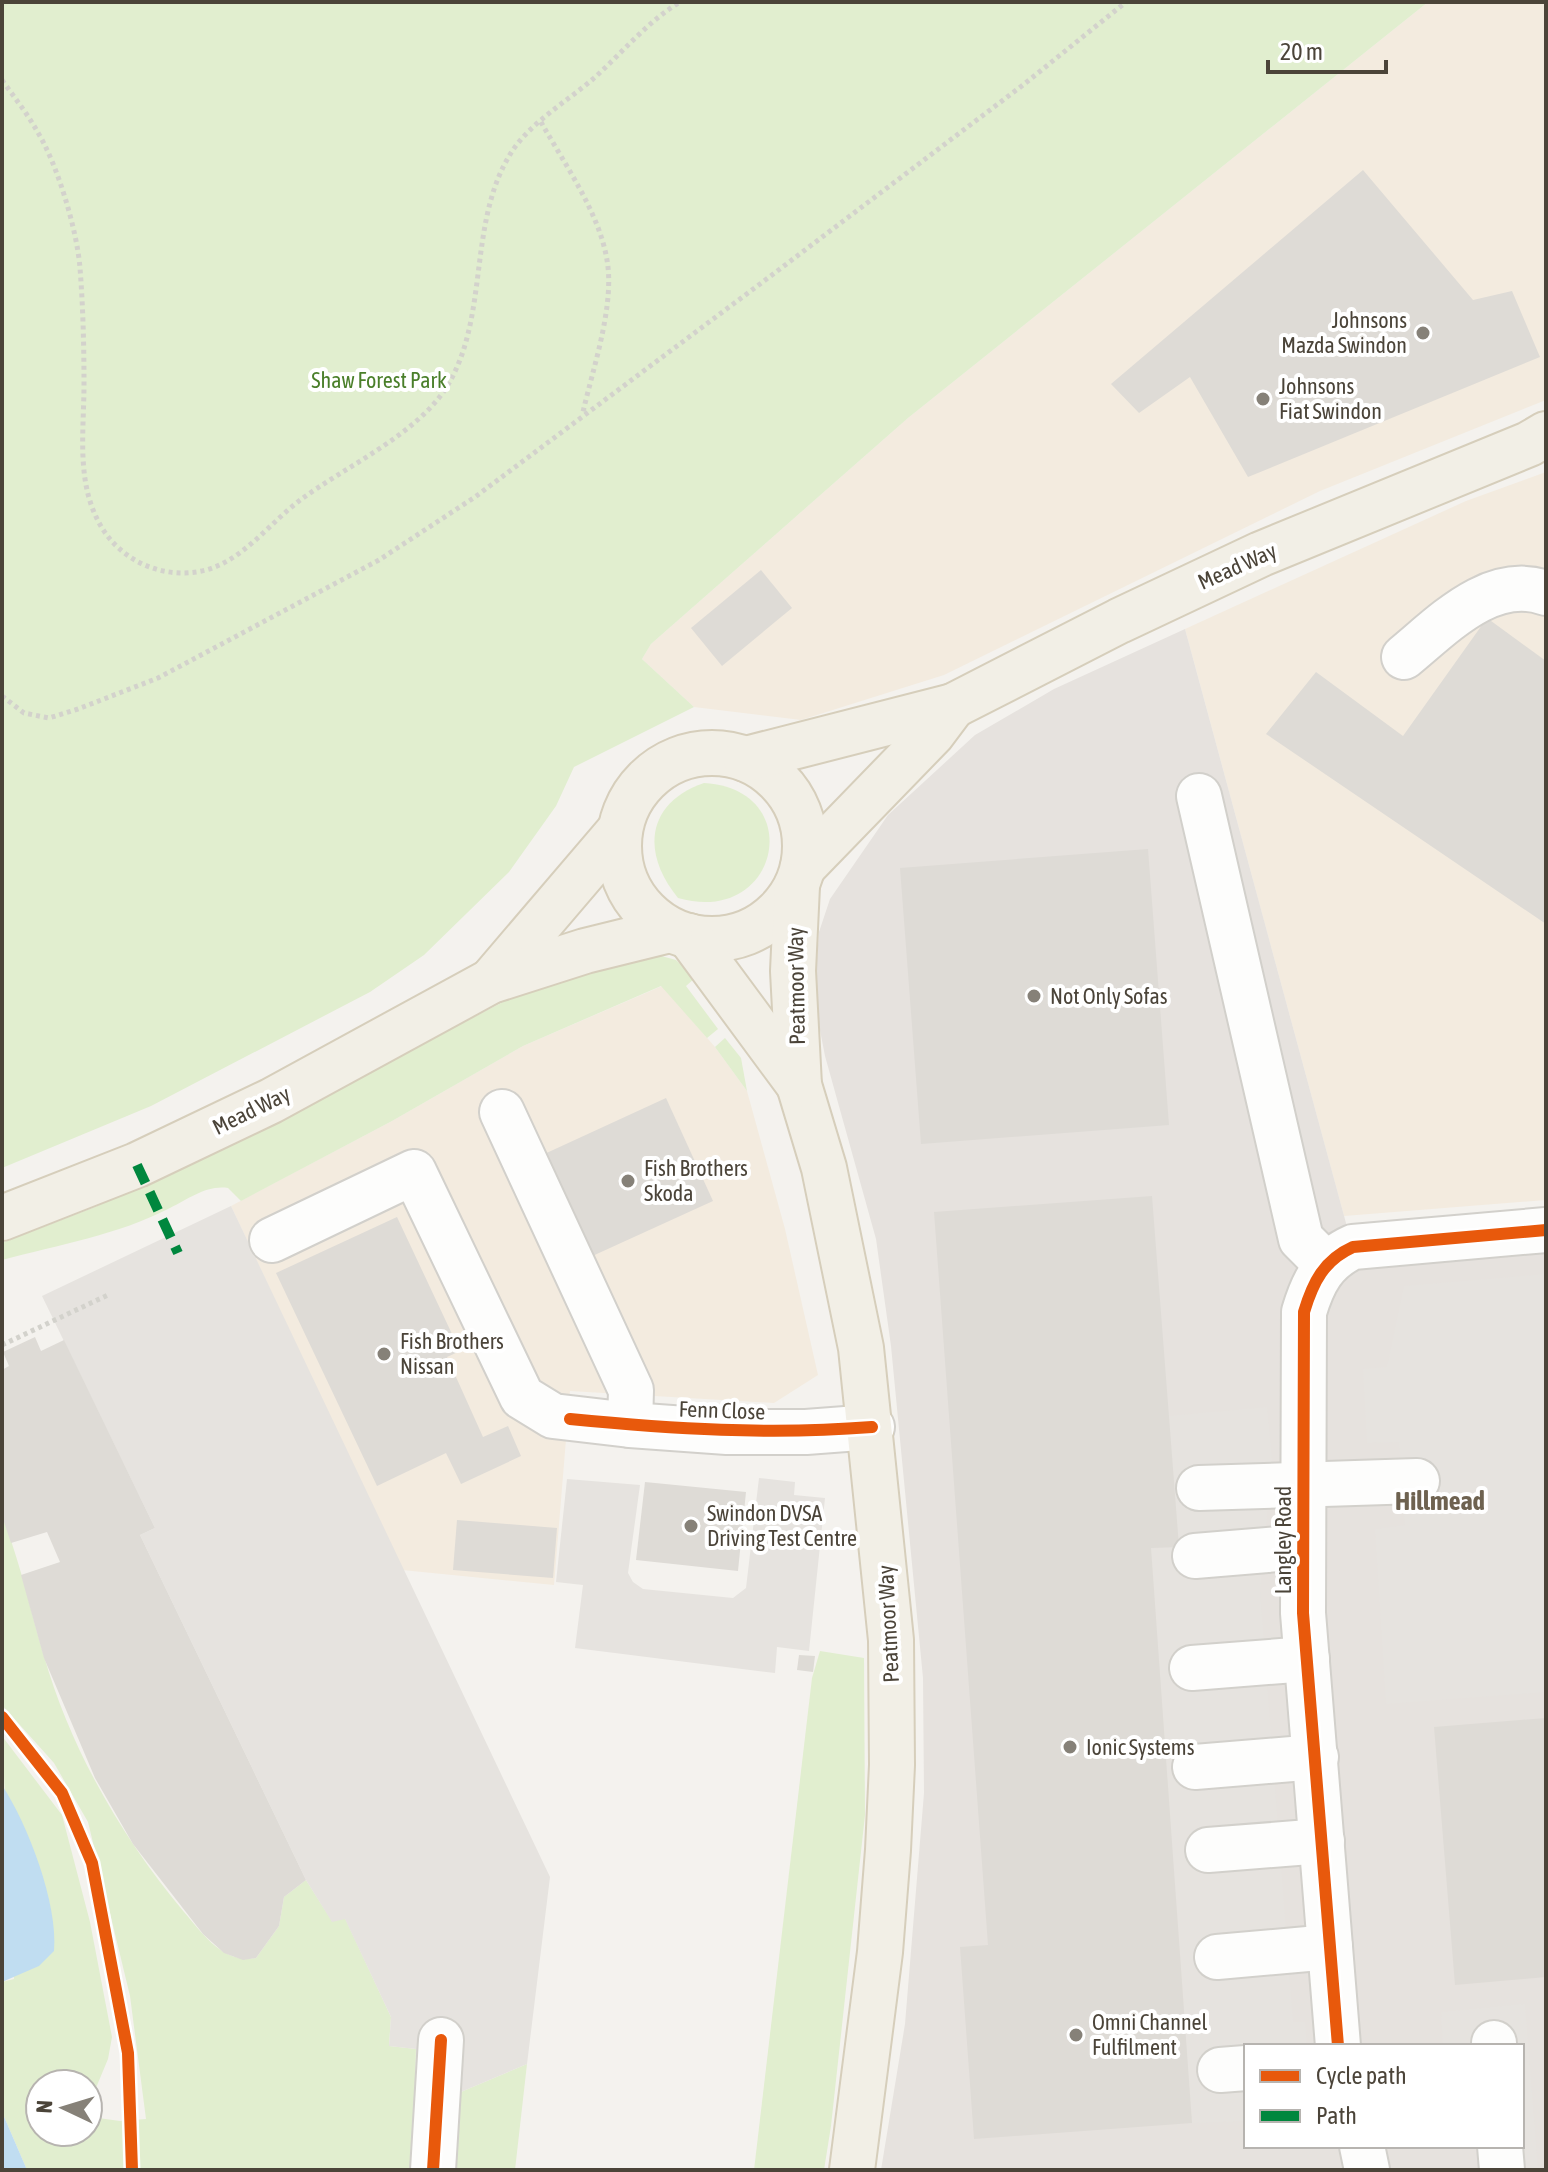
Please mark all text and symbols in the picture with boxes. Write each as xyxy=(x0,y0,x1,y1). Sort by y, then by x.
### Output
scale bar xyxy=(1268,24,1386,74)
text: 20 m xyxy=(1280,38,1323,65)
place label: Johnsons Mazda Swindon xyxy=(1281,307,1407,358)
marker: Johnsons Mazda Swindon xyxy=(1414,324,1432,342)
park label: Shaw Forest Park xyxy=(311,367,447,393)
place label: Johnsons Fiat Swindon xyxy=(1279,373,1382,424)
marker: Johnsons Fiat Swindon xyxy=(1254,390,1272,408)
street label: Mead Way xyxy=(1194,537,1280,595)
street label: Peatmoor Way xyxy=(782,927,810,1045)
place label: Not Only Sofas xyxy=(1050,983,1168,1009)
marker: Not Only Sofas xyxy=(1025,987,1043,1005)
street label: Mead Way xyxy=(208,1080,294,1140)
place label: Fish Brothers Skoda xyxy=(644,1155,748,1206)
marker: Fish Brothers Skoda xyxy=(619,1172,637,1190)
place label: Fish Brothers Nissan xyxy=(400,1328,504,1379)
marker: Fish Brothers Nissan xyxy=(375,1345,393,1363)
street label: Fenn Close xyxy=(678,1396,766,1424)
street label: Langley Road xyxy=(1270,1486,1296,1594)
district label: Hillmead xyxy=(1395,1486,1485,1516)
place label: Swindon DVSA Driving Test Centre xyxy=(707,1500,857,1551)
marker: Swindon DVSA Driving Test Centre xyxy=(682,1517,700,1535)
street label: Peatmoor Way xyxy=(872,1565,904,1683)
place label: Ionic Systems xyxy=(1086,1734,1195,1760)
marker: Ionic Systems xyxy=(1061,1738,1079,1756)
place label: Omni Channel Fulfilment xyxy=(1092,2009,1208,2060)
marker: Omni Channel Fulfilment xyxy=(1067,2026,1085,2044)
legend xyxy=(1244,2044,1524,2148)
text: Cycle path xyxy=(1316,2062,1407,2089)
north arrow xyxy=(24,2068,104,2148)
text: N xyxy=(31,2099,57,2114)
text: Path xyxy=(1316,2102,1357,2129)

